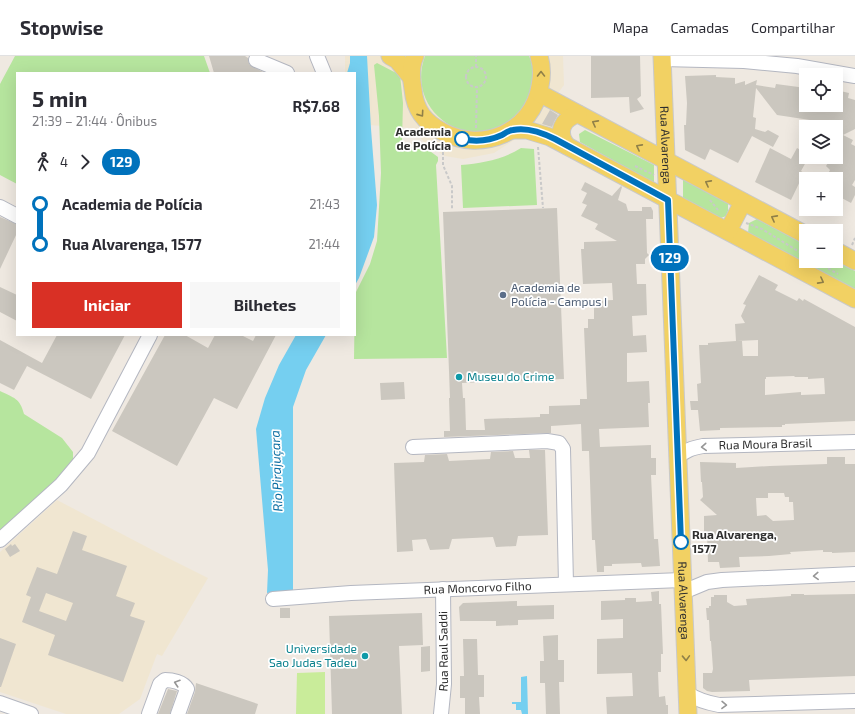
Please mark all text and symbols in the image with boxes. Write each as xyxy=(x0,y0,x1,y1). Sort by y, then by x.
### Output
text: Stopwise xyxy=(20,16,104,39)
text: Mapa xyxy=(613,19,649,36)
text: Camadas xyxy=(671,19,729,36)
text: Compartilhar xyxy=(751,19,835,36)
map controls xyxy=(799,68,843,268)
button: locate xyxy=(799,68,843,112)
one-way arrow xyxy=(537,71,545,77)
text: 5 min xyxy=(32,85,88,111)
text: R$7.68 xyxy=(292,97,340,115)
street label: Rua Alvarenga xyxy=(658,106,675,184)
one-way arrow xyxy=(416,109,423,116)
text: 21:39 – 21:44 · Ônibus xyxy=(32,113,157,129)
button: layers xyxy=(799,120,843,164)
one-way arrow xyxy=(592,121,599,128)
place label: Academia de Polícia xyxy=(396,124,451,152)
marker: Academia de Polícia xyxy=(454,131,470,147)
one-way arrow xyxy=(636,144,644,152)
icon: walk xyxy=(32,151,54,173)
icon: forward xyxy=(74,151,96,173)
text: 129 xyxy=(110,153,132,170)
text: 4 xyxy=(60,154,68,170)
button: + xyxy=(799,172,843,216)
one-way arrow xyxy=(705,181,712,188)
text: Academia de Polícia xyxy=(62,195,203,213)
text: 21:43 xyxy=(309,196,340,212)
one-way arrow xyxy=(771,216,778,223)
button: − xyxy=(799,224,843,268)
text: Rua Alvarenga, 1577 xyxy=(62,235,202,253)
text: 21:44 xyxy=(308,236,340,252)
line badge: 129 xyxy=(647,245,693,271)
text: 129 xyxy=(659,249,681,266)
one-way arrow xyxy=(817,276,824,283)
place label: Academia de Polícia - Campus I xyxy=(511,280,607,308)
button: Iniciar xyxy=(32,282,182,328)
button: Bilhetes xyxy=(190,282,340,328)
marker: Academia de Polícia - Campus I xyxy=(498,290,508,300)
place label: Museu do Crime xyxy=(467,369,554,383)
marker: Museu do Crime xyxy=(454,372,464,382)
water label: Rio Pirajuçara xyxy=(267,430,286,512)
street label: Rua Moura Brasil xyxy=(718,435,813,452)
one-way arrow xyxy=(701,442,707,451)
place label: Rua Alvarenga, 1577 xyxy=(692,527,777,555)
marker: Rua Alvarenga, 1577 xyxy=(673,534,689,550)
street label: Rua Alvarenga xyxy=(676,561,693,640)
one-way arrow xyxy=(813,571,819,580)
street label: Rua Moncorvo Filho xyxy=(423,578,532,596)
street label: Rua Raul Saddi xyxy=(435,611,450,692)
place label: Universidade Sao Judas Tadeu xyxy=(269,641,357,669)
marker: Universidade Sao Judas Tadeu xyxy=(360,651,370,661)
one-way arrow xyxy=(681,655,690,661)
one-way arrow xyxy=(174,679,181,687)
one-way arrow xyxy=(721,701,727,709)

